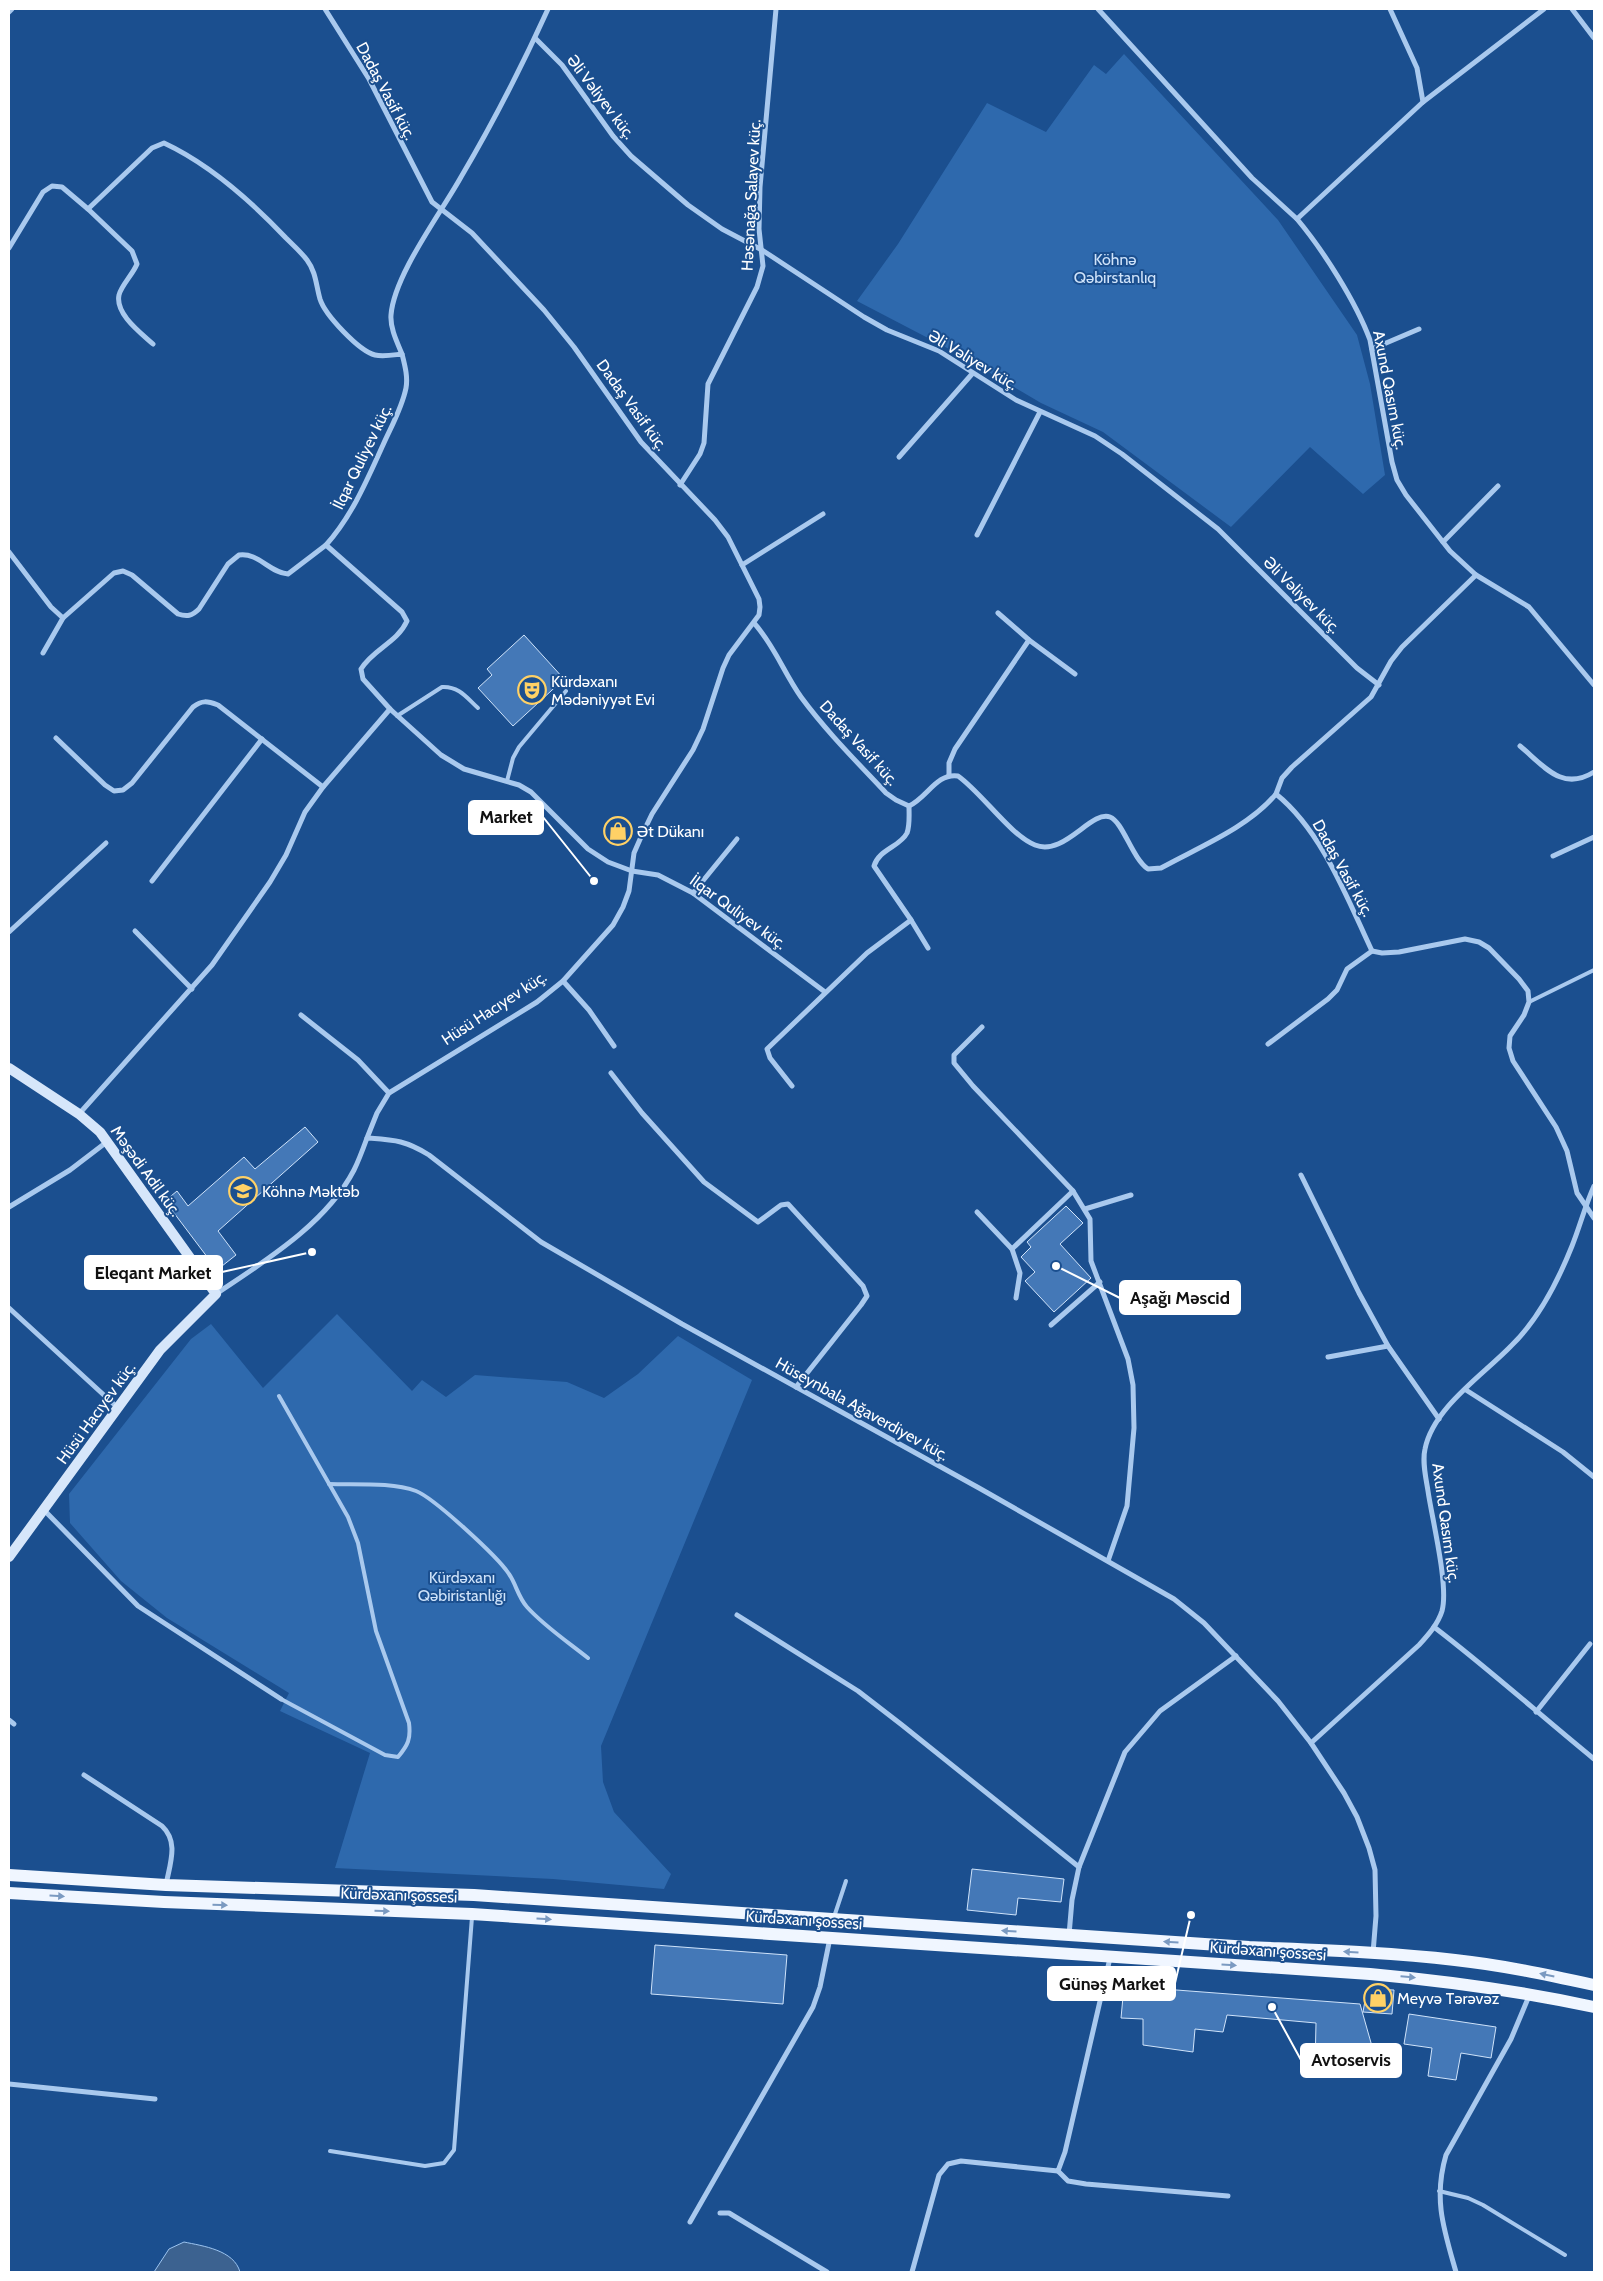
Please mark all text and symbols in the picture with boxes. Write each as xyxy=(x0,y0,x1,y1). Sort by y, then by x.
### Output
street label: Dadaş Vasif küç. xyxy=(352,39,420,143)
street label: Əli Vəliyev küç. xyxy=(563,51,639,143)
street label: Həsənağa Salayev küç. xyxy=(738,119,764,271)
park label: Köhnə Qəbirstanlıq xyxy=(1074,250,1156,287)
street label: Əli Vəliyev küç. xyxy=(925,326,1021,394)
street label: Axund Qasım küç. xyxy=(1369,329,1411,451)
street label: Dadaş Vasif küç. xyxy=(593,356,671,454)
street label: İlqar Quliyev küç. xyxy=(328,401,396,513)
street label: Əli Vəliyev küç. xyxy=(1260,553,1344,637)
place label: Kürdəxanı Mədəniyyət Evi xyxy=(551,672,655,709)
theatre icon: Kürdəxanı Mədəniyyət Evi xyxy=(517,675,547,705)
street label: Dadaş Vasif küç. xyxy=(816,697,902,789)
callout: Market xyxy=(469,801,543,834)
text: Market xyxy=(479,806,533,828)
shop icon: Ət Dükanı xyxy=(603,816,633,846)
street label: Dadaş Vasif küç. xyxy=(1309,816,1377,920)
place label: Ət Dükanı xyxy=(637,822,704,841)
street label: İlqar Quliyev küç. xyxy=(686,871,790,953)
street label: Hüsü Hacıyev küç. xyxy=(438,967,550,1049)
street label: Məşədi Adil küç. xyxy=(107,1122,185,1220)
school or university icon: Köhnə Məktəb xyxy=(228,1176,258,1206)
place label: Köhnə Məktəb xyxy=(262,1182,360,1201)
callout: Eleqant Market xyxy=(85,1256,222,1289)
text: Eleqant Market xyxy=(94,1262,212,1284)
callout: Aşağı Məscid xyxy=(1120,1281,1240,1314)
text: Aşağı Məscid xyxy=(1130,1287,1230,1309)
street label: Hüseynbala Ağaverdiyev küç. xyxy=(772,1353,952,1465)
street label: Hüsü Hacıyev küç. xyxy=(53,1358,139,1468)
street label: Axund Qasım küç. xyxy=(1428,1462,1464,1584)
park label: Kürdəxanı Qəbiristanlığı xyxy=(418,1568,506,1605)
street label: Kürdəxanı şossesi xyxy=(340,1883,458,1907)
one-way arrow xyxy=(50,1893,66,1901)
one-way arrow xyxy=(212,1901,228,1909)
street label: Kürdəxanı şossesi xyxy=(745,1906,863,1934)
one-way arrow xyxy=(374,1907,390,1915)
one-way arrow xyxy=(537,1916,553,1924)
one-way arrow xyxy=(1001,1927,1017,1935)
one-way arrow xyxy=(1163,1937,1179,1945)
street label: Kürdəxanı şossesi xyxy=(1209,1937,1327,1965)
one-way arrow xyxy=(1342,1947,1358,1955)
one-way arrow xyxy=(1221,1961,1237,1969)
callout: Günəş Market xyxy=(1048,1967,1175,2000)
one-way arrow xyxy=(1539,1971,1554,1979)
text: Günəş Market xyxy=(1059,1973,1165,1995)
one-way arrow xyxy=(1401,1973,1417,1981)
shop icon: Meyvə Tərəvəz xyxy=(1363,1983,1393,2013)
place label: Meyvə Tərəvəz xyxy=(1397,1989,1500,2008)
callout: Avtoservis xyxy=(1301,2044,1401,2077)
text: Avtoservis xyxy=(1311,2049,1391,2071)

